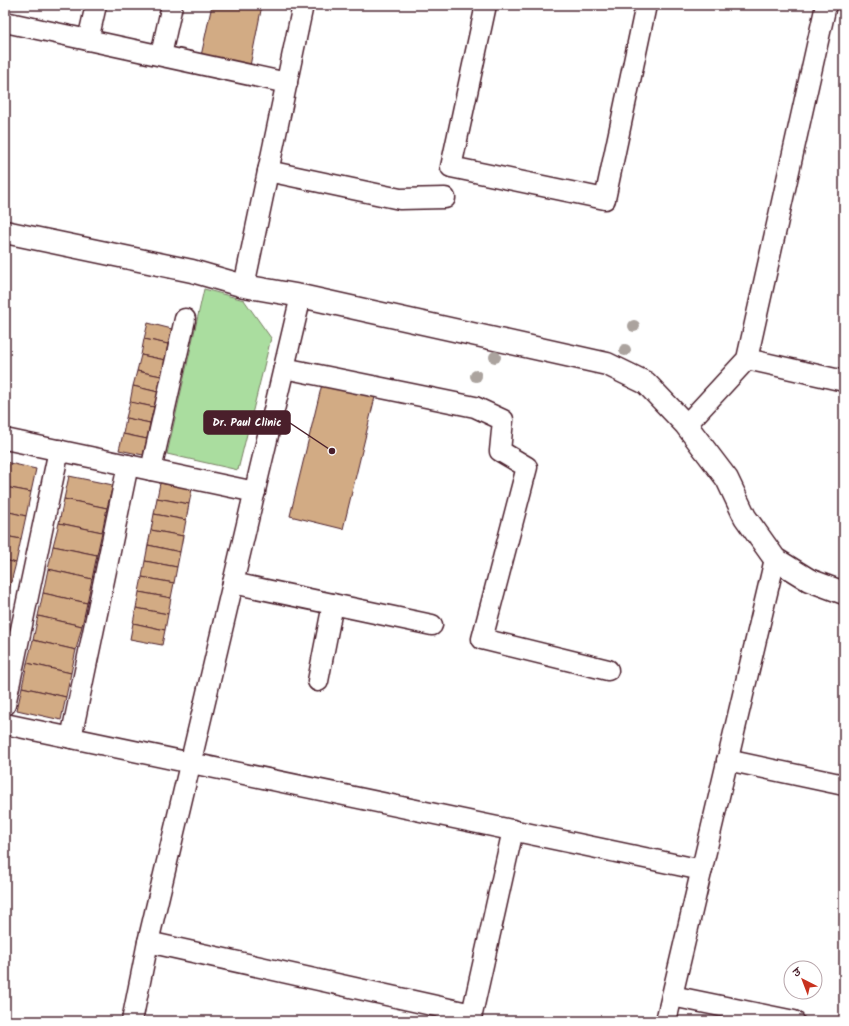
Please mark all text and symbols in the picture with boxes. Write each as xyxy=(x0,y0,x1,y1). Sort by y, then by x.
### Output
callout: Dr. Paul Clinic xyxy=(204,411,290,434)
text: Dr. Paul Clinic xyxy=(212,414,282,432)
north arrow xyxy=(783,960,823,1000)
text: उ xyxy=(788,963,807,982)

